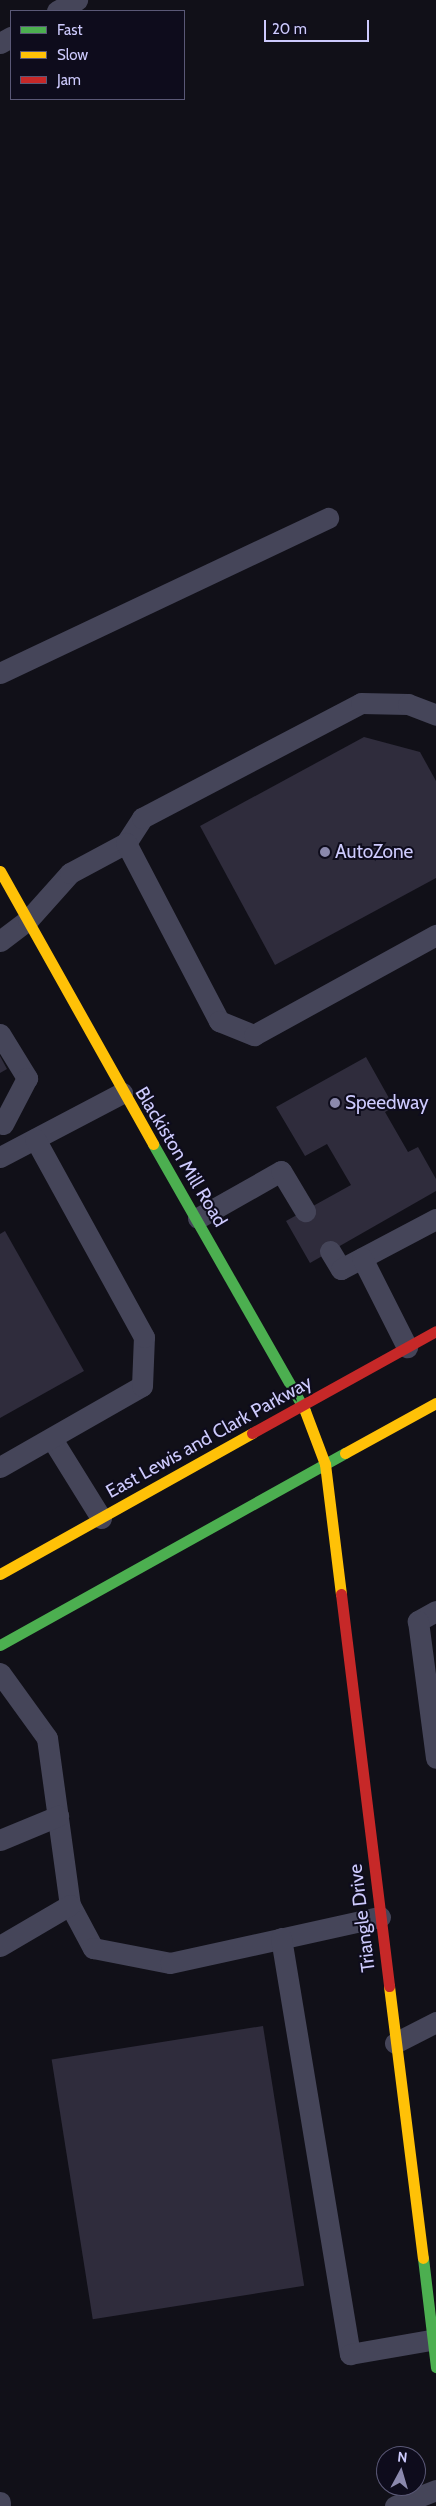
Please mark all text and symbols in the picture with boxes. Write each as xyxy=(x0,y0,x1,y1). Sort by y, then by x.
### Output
legend xyxy=(10,10,185,100)
scale bar xyxy=(266,10,371,42)
text: 20 m xyxy=(272,20,307,38)
text: Fast xyxy=(57,21,82,39)
text: Slow xyxy=(57,46,88,64)
text: Jam xyxy=(57,71,81,89)
place label: AutoZone xyxy=(335,841,413,863)
marker: AutoZone xyxy=(319,846,331,858)
street label: Blackiston Mill Road xyxy=(130,1083,232,1231)
place label: Speedway xyxy=(345,1092,429,1114)
marker: Speedway xyxy=(329,1097,341,1109)
street label: East Lewis and Clark Parkway xyxy=(102,1371,316,1503)
street label: Triangle Drive xyxy=(344,1863,380,1973)
north arrow xyxy=(376,2446,426,2496)
text: N xyxy=(397,2448,408,2467)

